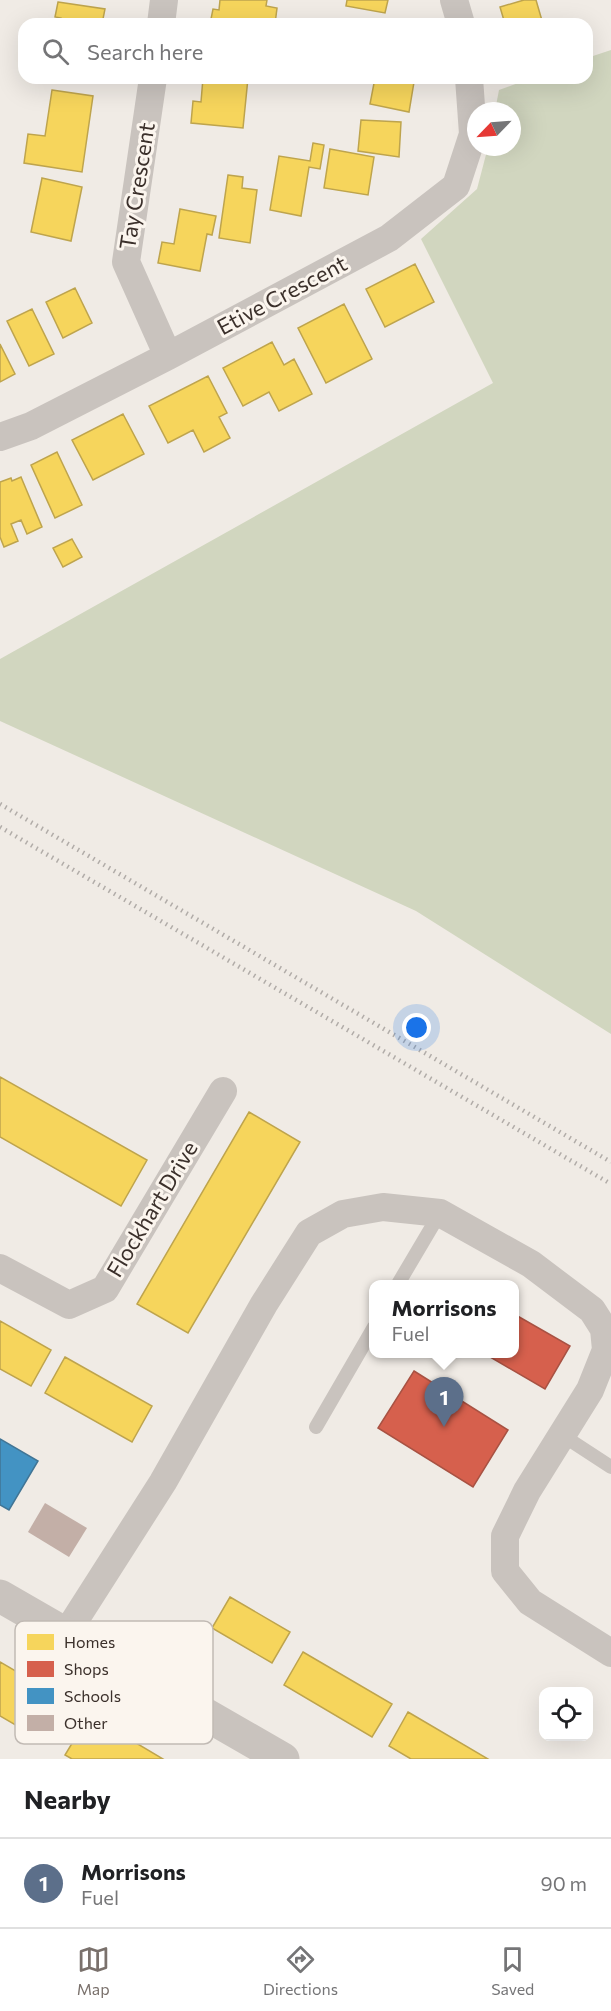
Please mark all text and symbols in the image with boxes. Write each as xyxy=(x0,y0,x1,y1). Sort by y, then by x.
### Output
search box xyxy=(18,18,593,84)
icon: search xyxy=(39,35,72,68)
text: Search here xyxy=(87,38,203,65)
north arrow xyxy=(467,102,521,156)
street label: Tay Crescent xyxy=(113,120,160,251)
street label: Etive Crescent xyxy=(212,249,351,340)
your location xyxy=(402,1013,431,1042)
street label: Flockhart Drive xyxy=(100,1136,203,1281)
popup xyxy=(369,1280,519,1358)
text: Morrisons xyxy=(392,1294,496,1321)
text: Fuel xyxy=(392,1321,430,1345)
pin: 1 xyxy=(424,1378,464,1427)
legend xyxy=(15,1621,213,1744)
text: Homes xyxy=(64,1632,115,1651)
text: Shops xyxy=(64,1659,109,1678)
text: Schools xyxy=(64,1686,121,1705)
map controls xyxy=(539,1687,593,1741)
button: locate xyxy=(539,1687,593,1741)
text: Other xyxy=(64,1713,108,1732)
text: Nearby xyxy=(24,1783,111,1814)
text: Morrisons xyxy=(81,1858,186,1885)
text: 1 xyxy=(39,1871,48,1895)
text: 90 m xyxy=(541,1871,587,1895)
text: Fuel xyxy=(81,1885,119,1909)
tab: Map xyxy=(77,1943,110,1998)
tab: Directions xyxy=(263,1943,338,1998)
tab: Saved xyxy=(491,1943,534,1998)

